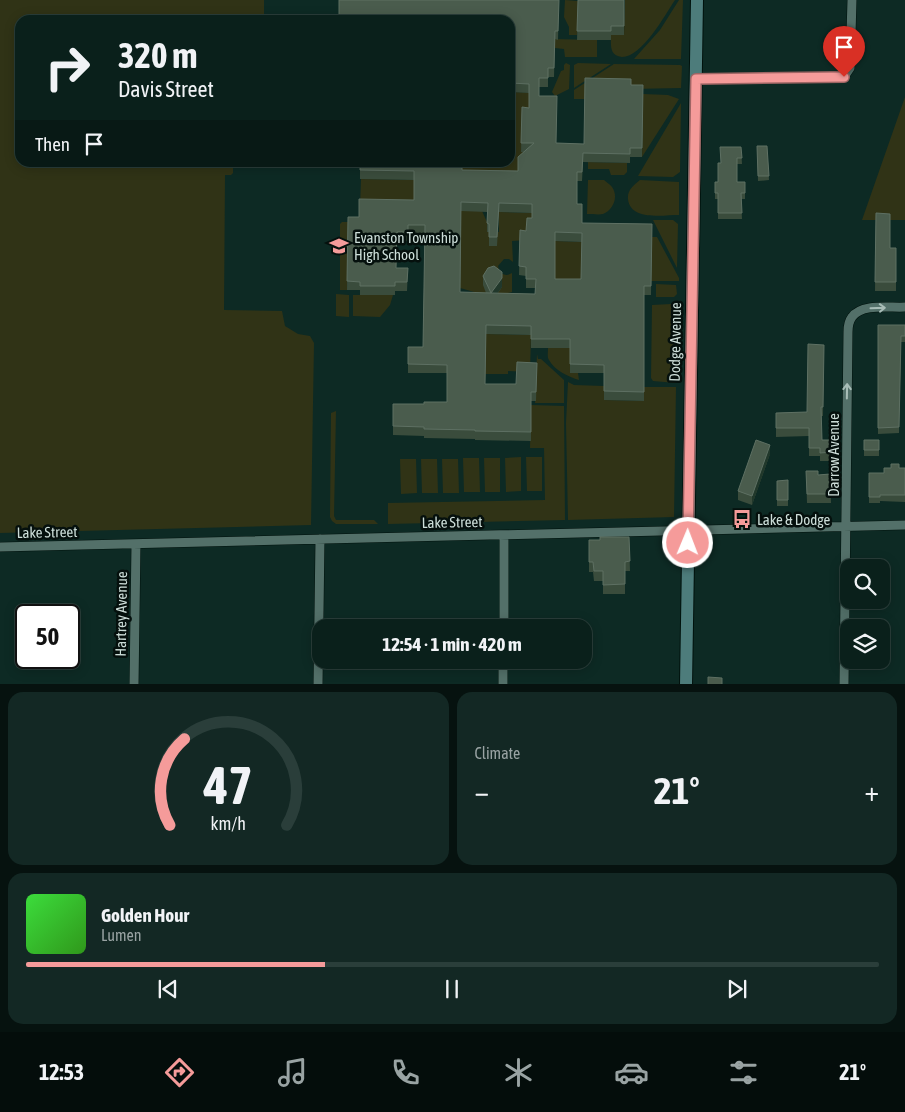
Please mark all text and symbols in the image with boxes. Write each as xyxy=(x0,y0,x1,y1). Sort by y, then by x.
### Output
pin xyxy=(823,26,865,77)
icon: arrive xyxy=(830,33,858,61)
icon: right xyxy=(35,35,100,100)
text: 320 m xyxy=(118,35,197,75)
text: Davis Street xyxy=(118,76,214,102)
icon: arrive xyxy=(80,130,108,158)
text: Then xyxy=(35,133,70,155)
place label: Evanston Township High School xyxy=(354,229,458,263)
school or university icon: Evanston Township High School xyxy=(328,235,350,257)
street label: Dodge Avenue xyxy=(666,302,684,382)
one-way arrow xyxy=(869,303,885,313)
one-way arrow xyxy=(842,383,852,399)
street label: Darrow Avenue xyxy=(825,413,842,497)
bus stop icon: Lake & Dodge xyxy=(731,508,753,530)
place label: Lake & Dodge xyxy=(757,511,831,528)
street label: Lake Street xyxy=(421,513,483,531)
position arrow xyxy=(661,516,713,568)
street label: Lake Street xyxy=(16,523,78,541)
map controls xyxy=(840,559,890,669)
button: search xyxy=(840,559,890,609)
street label: Hartrey Avenue xyxy=(112,571,130,657)
speed limit sign: 50 xyxy=(15,604,80,669)
button: layers xyxy=(840,619,890,669)
text: 12:54 · 1 min · 420 m xyxy=(382,633,522,655)
text: Climate xyxy=(475,744,520,762)
text: 47 xyxy=(203,755,253,815)
text: 21° xyxy=(654,769,700,812)
text: − xyxy=(475,775,489,807)
text: + xyxy=(864,775,879,807)
text: km/h xyxy=(211,813,246,834)
text: Golden Hour xyxy=(101,904,189,926)
text: Lumen xyxy=(101,926,141,944)
icon: previous xyxy=(154,975,182,1003)
icon: pause xyxy=(438,975,466,1003)
icon: next xyxy=(723,975,751,1003)
icon: directions xyxy=(162,1055,197,1090)
icon: music xyxy=(275,1055,310,1090)
icon: phone xyxy=(388,1055,423,1090)
icon: climate xyxy=(501,1055,536,1090)
icon: car xyxy=(614,1055,649,1090)
icon: filters xyxy=(726,1055,761,1090)
text: 12:53 xyxy=(39,1059,84,1085)
text: 21° xyxy=(839,1059,866,1085)

